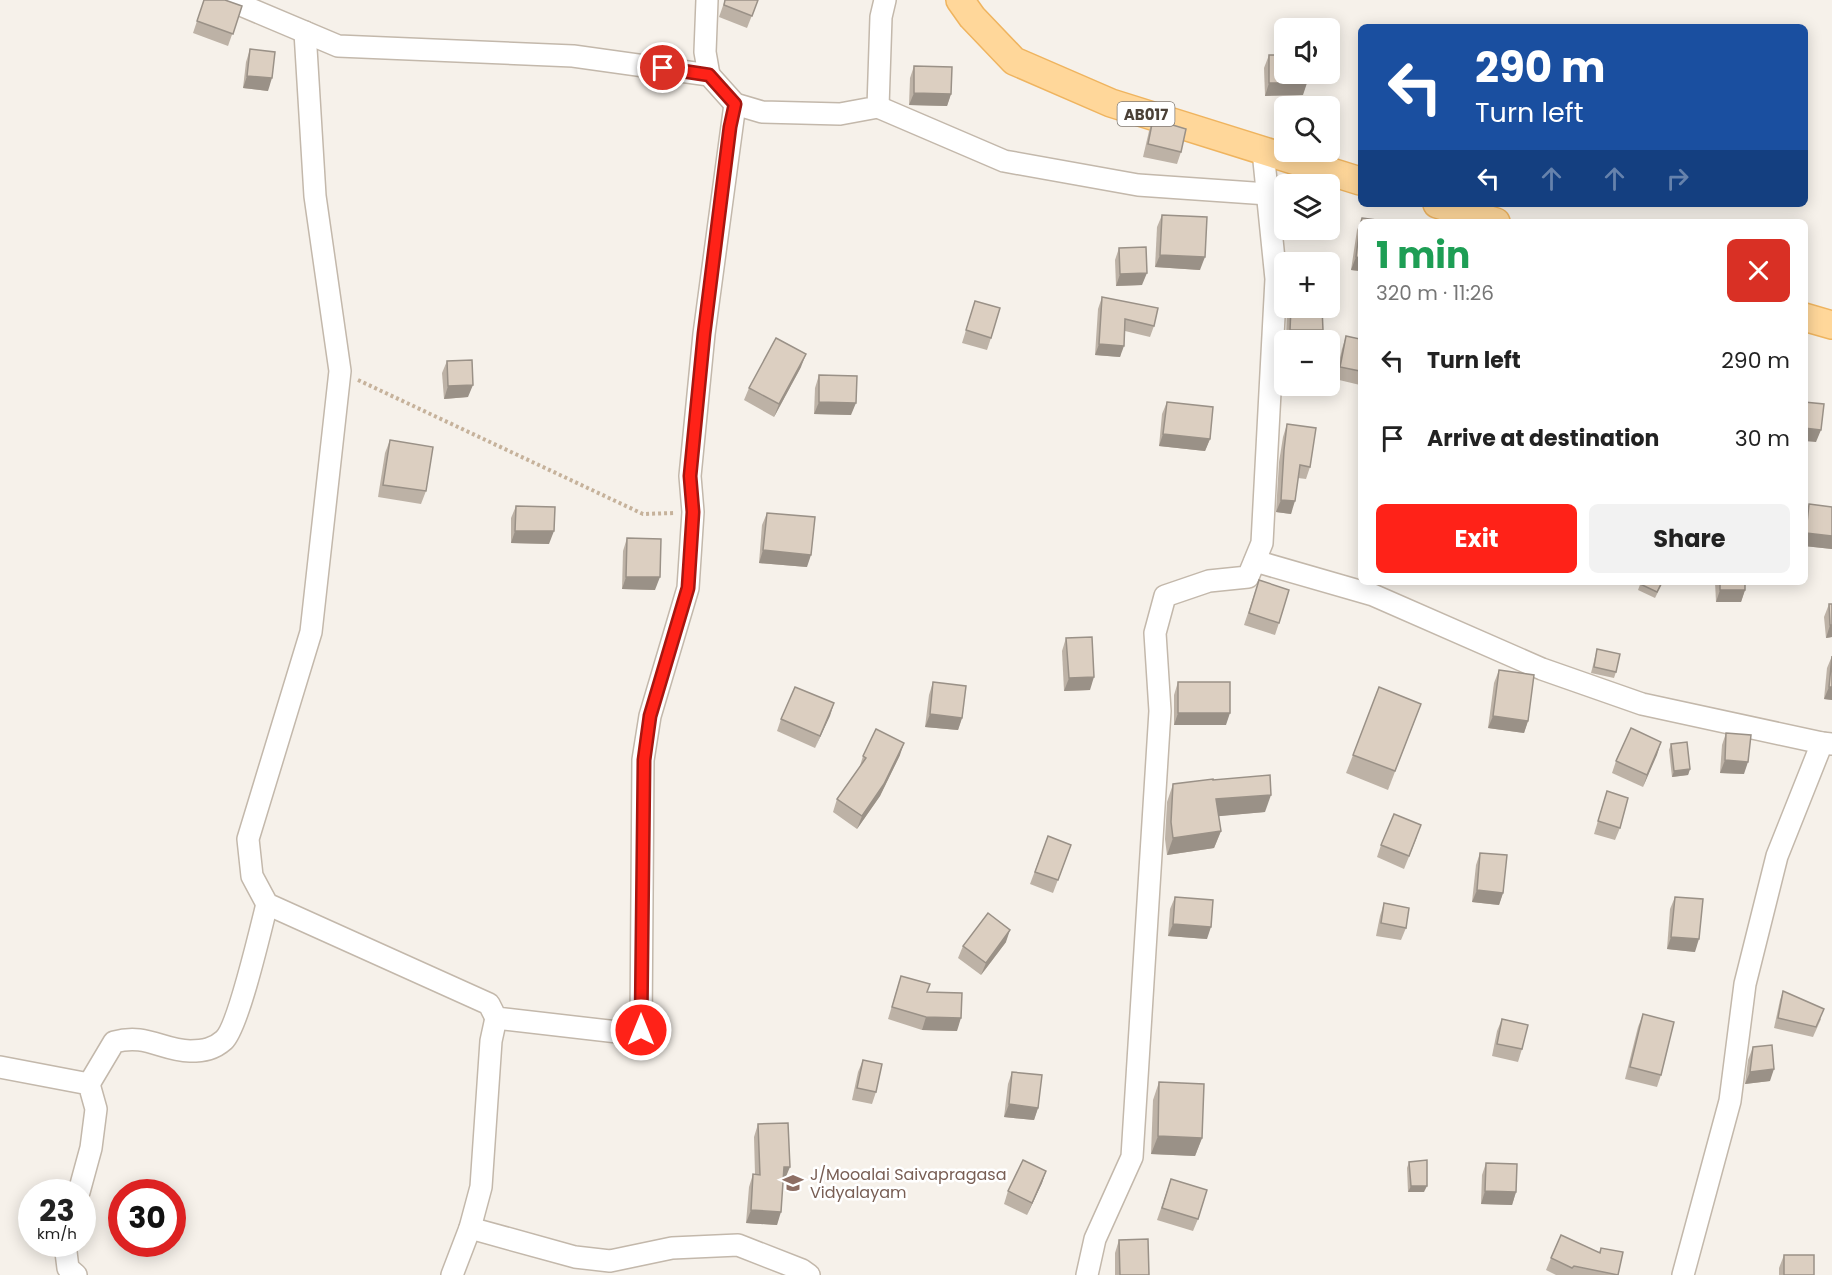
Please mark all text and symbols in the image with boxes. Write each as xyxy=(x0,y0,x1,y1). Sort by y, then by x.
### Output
map controls xyxy=(1274,18,1340,396)
button: sound xyxy=(1274,18,1340,84)
text: 290 m xyxy=(1475,38,1606,97)
pin xyxy=(637,42,688,93)
icon: left xyxy=(1376,48,1454,126)
icon: arrive xyxy=(646,51,679,84)
text: Turn left xyxy=(1475,94,1584,131)
button: search xyxy=(1274,96,1340,162)
road number: AB017 xyxy=(1118,102,1174,126)
icon: left xyxy=(1472,162,1505,195)
icon: ahead xyxy=(1535,162,1568,195)
icon: ahead xyxy=(1598,162,1631,195)
icon: right xyxy=(1661,162,1694,195)
button: layers xyxy=(1274,174,1340,240)
text: 1 min xyxy=(1376,230,1470,281)
button: close xyxy=(1727,239,1790,302)
button: + xyxy=(1274,252,1340,318)
text: 320 m · 11:26 xyxy=(1376,279,1494,307)
button: − xyxy=(1274,330,1340,396)
icon: left xyxy=(1376,344,1409,377)
text: Turn left xyxy=(1427,345,1521,376)
text: 290 m xyxy=(1721,345,1790,376)
icon: arrive xyxy=(1376,422,1409,455)
text: Arrive at destination xyxy=(1427,423,1659,454)
text: 30 m xyxy=(1735,423,1790,454)
button: Exit xyxy=(1376,504,1577,573)
button: Share xyxy=(1589,504,1790,573)
position arrow xyxy=(609,998,673,1062)
place label: J/Mooalai Saivapragasa Vidyalayam xyxy=(810,1163,1006,1204)
school or university icon: J/Mooalai Saivapragasa Vidyalayam xyxy=(781,1171,805,1195)
speed limit sign: 30 xyxy=(108,1179,186,1257)
text: 23 xyxy=(39,1189,75,1232)
text: km/h xyxy=(37,1223,77,1244)

